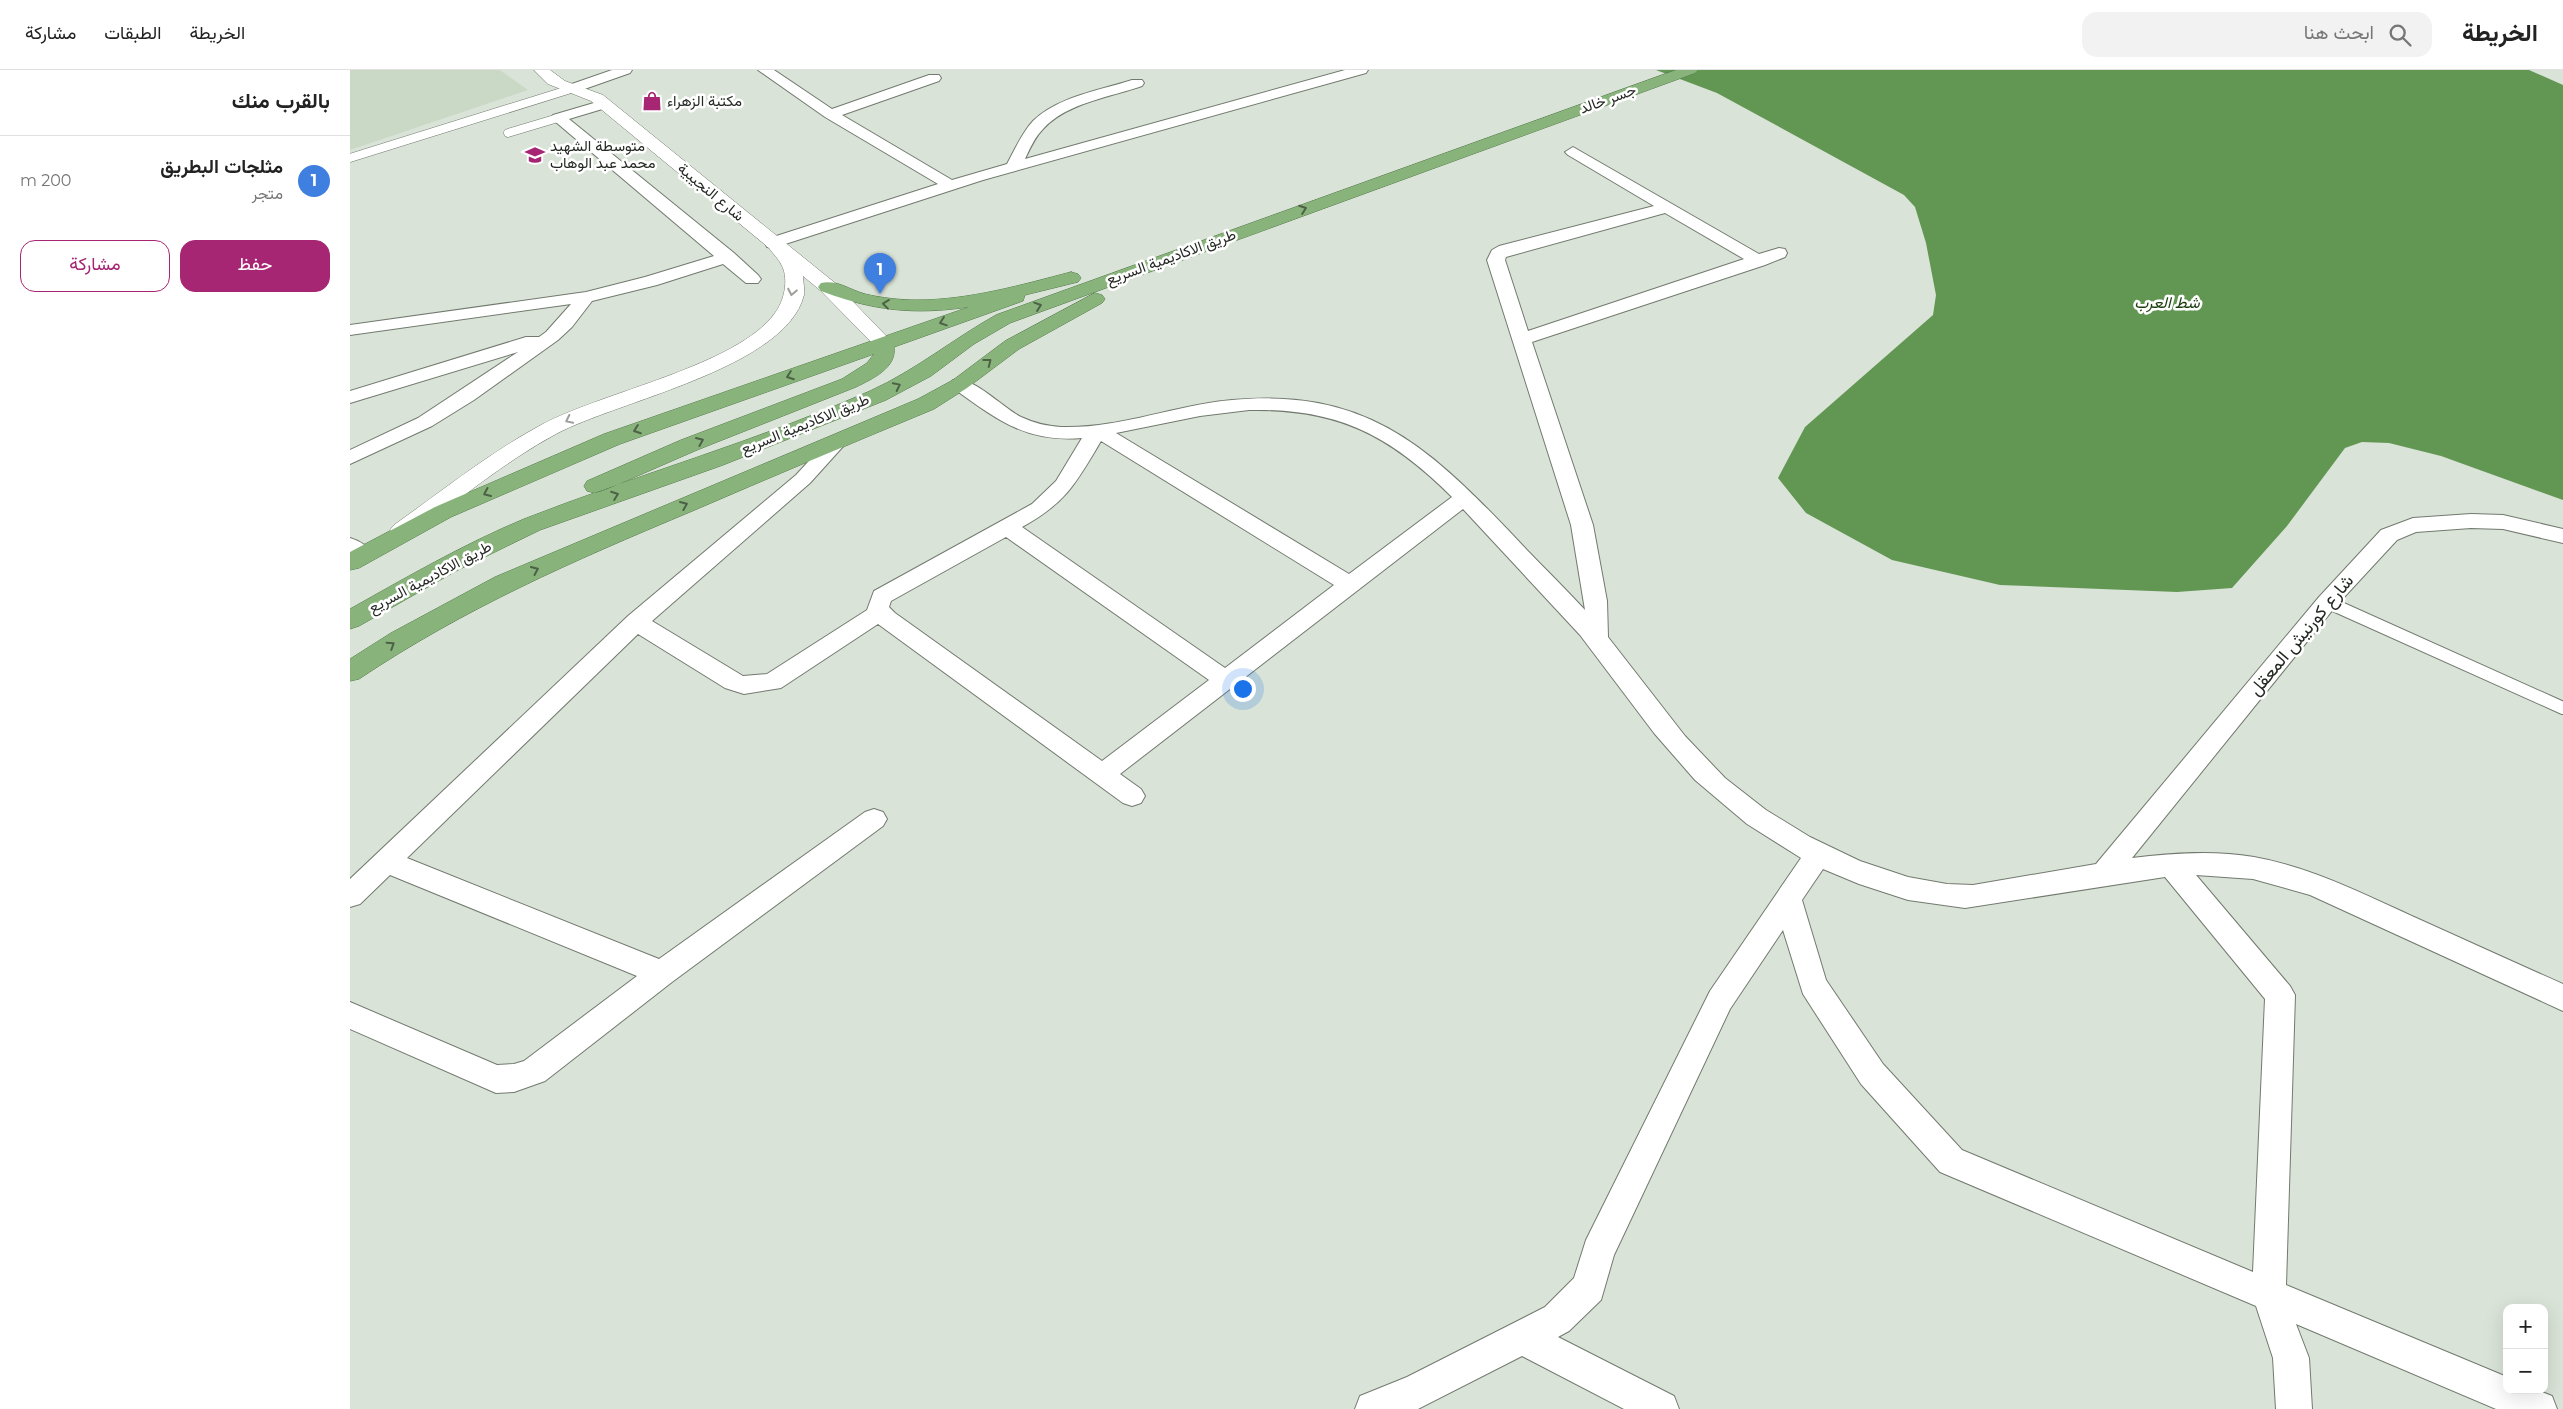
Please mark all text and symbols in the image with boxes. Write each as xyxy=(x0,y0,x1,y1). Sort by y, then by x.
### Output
search box xyxy=(2082,12,2432,57)
text: الخريطة xyxy=(2462,18,2538,47)
text: ابحث هنا xyxy=(2304,21,2374,44)
icon: search xyxy=(2386,21,2414,49)
text: مشاركة xyxy=(25,22,76,44)
text: الطبقات xyxy=(104,22,161,44)
text: الخريطة xyxy=(189,22,245,44)
street label: جسر خالد xyxy=(1577,80,1639,117)
text: بالقرب منك xyxy=(232,88,330,113)
shop icon: مكتبة الزهراء xyxy=(641,90,663,112)
place label: مكتبة الزهراء xyxy=(667,91,742,110)
place label: متوسطة الشهيد محمد عبد الوهاب xyxy=(550,136,656,172)
school or university icon: متوسطة الشهيد محمد عبد الوهاب xyxy=(524,144,546,166)
text: مثلجات البطريق xyxy=(160,155,283,178)
street label: شارع النجيبية xyxy=(673,158,749,227)
text: 200 m xyxy=(20,171,71,190)
text: 1 xyxy=(311,171,317,190)
text: متجر xyxy=(252,184,283,203)
one-way arrow xyxy=(1298,205,1307,215)
street label: طريق الاكاديمية السريع xyxy=(1103,224,1239,291)
button: مشاركة xyxy=(20,240,170,292)
button: حفظ xyxy=(180,240,330,292)
pin: 1 xyxy=(864,253,896,294)
one-way arrow xyxy=(788,287,798,296)
water label: شط العرب xyxy=(2134,293,2200,313)
one-way arrow xyxy=(881,299,889,310)
one-way arrow xyxy=(1033,302,1041,312)
one-way arrow xyxy=(939,316,948,326)
one-way arrow xyxy=(982,360,991,368)
one-way arrow xyxy=(786,370,795,380)
one-way arrow xyxy=(892,382,901,392)
street label: طريق الاكاديمية السريع xyxy=(738,389,873,460)
one-way arrow xyxy=(565,414,574,424)
one-way arrow xyxy=(633,424,641,434)
one-way arrow xyxy=(695,436,704,447)
one-way arrow xyxy=(483,486,492,497)
one-way arrow xyxy=(611,491,619,501)
one-way arrow xyxy=(679,501,688,512)
street label: طريق الاكاديمية السريع xyxy=(365,536,496,619)
one-way arrow xyxy=(530,565,539,576)
street label: شارع كورنيش المعقل xyxy=(2244,570,2359,701)
one-way arrow xyxy=(385,642,395,651)
your location xyxy=(1230,676,1256,702)
map controls xyxy=(2503,1304,2548,1394)
button: + xyxy=(2503,1304,2548,1349)
button: − xyxy=(2503,1349,2548,1394)

